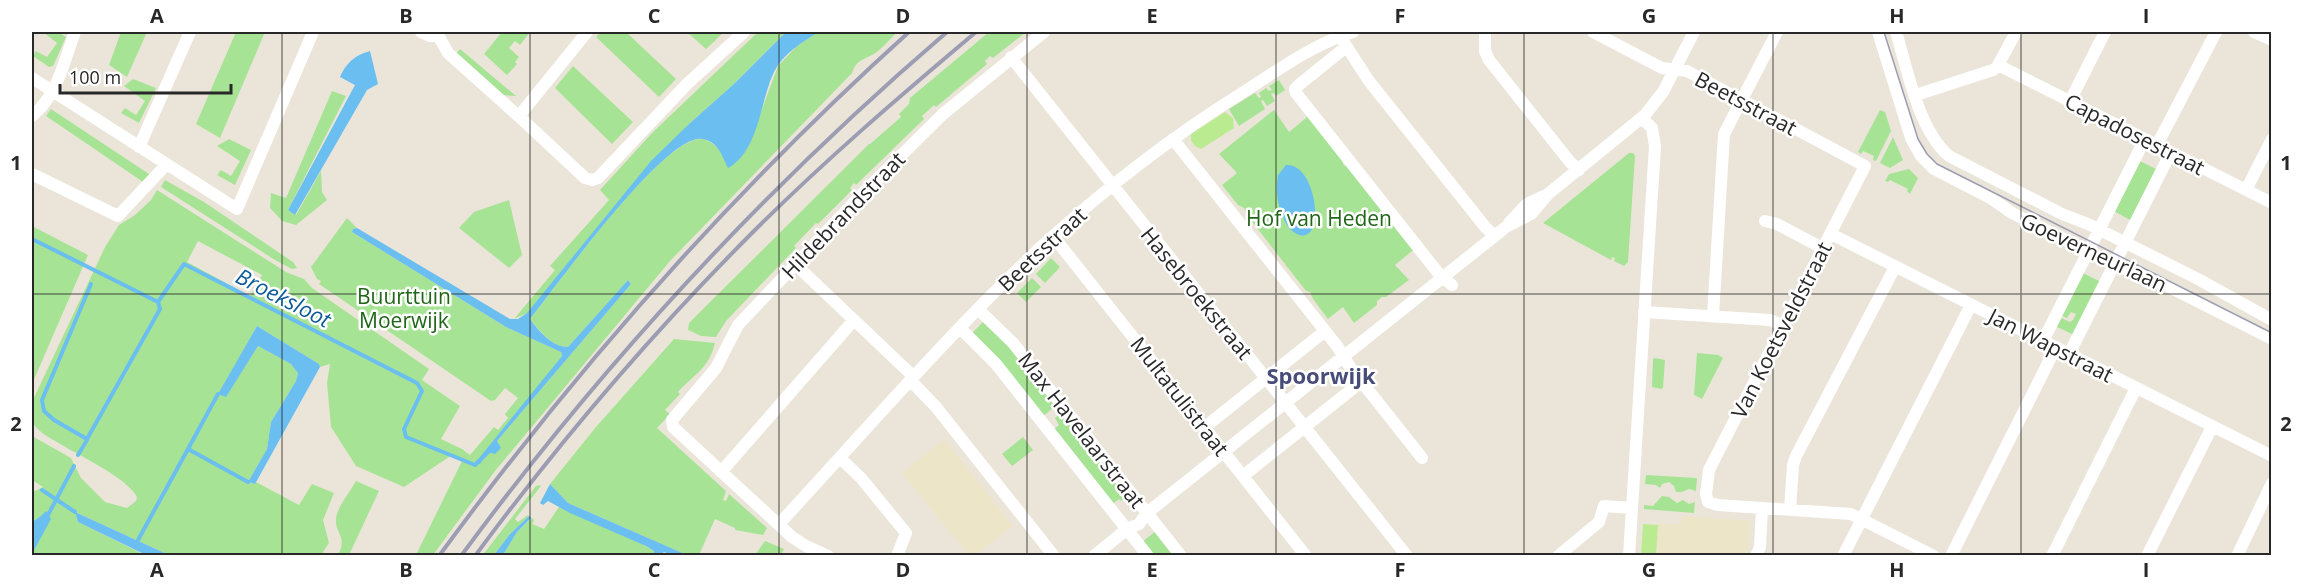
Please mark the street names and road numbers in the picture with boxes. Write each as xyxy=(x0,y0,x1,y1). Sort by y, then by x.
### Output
street label: Beetsstraat xyxy=(1690,64,1802,142)
street label: Capadosestraat xyxy=(2060,87,2210,181)
street label: Hildebrandstraat xyxy=(775,145,911,285)
street label: Beetsstraat xyxy=(992,201,1092,297)
street label: Goeverneurlaan xyxy=(2016,206,2172,298)
street label: Hasebroekstraat xyxy=(1135,221,1259,365)
street label: Van Koetsveldstraat xyxy=(1724,237,1838,423)
street label: Jan Wapstraat xyxy=(1982,301,2118,388)
street label: Multatulistraat xyxy=(1125,331,1235,461)
street label: Max Havelaarstraat xyxy=(1012,346,1152,514)

